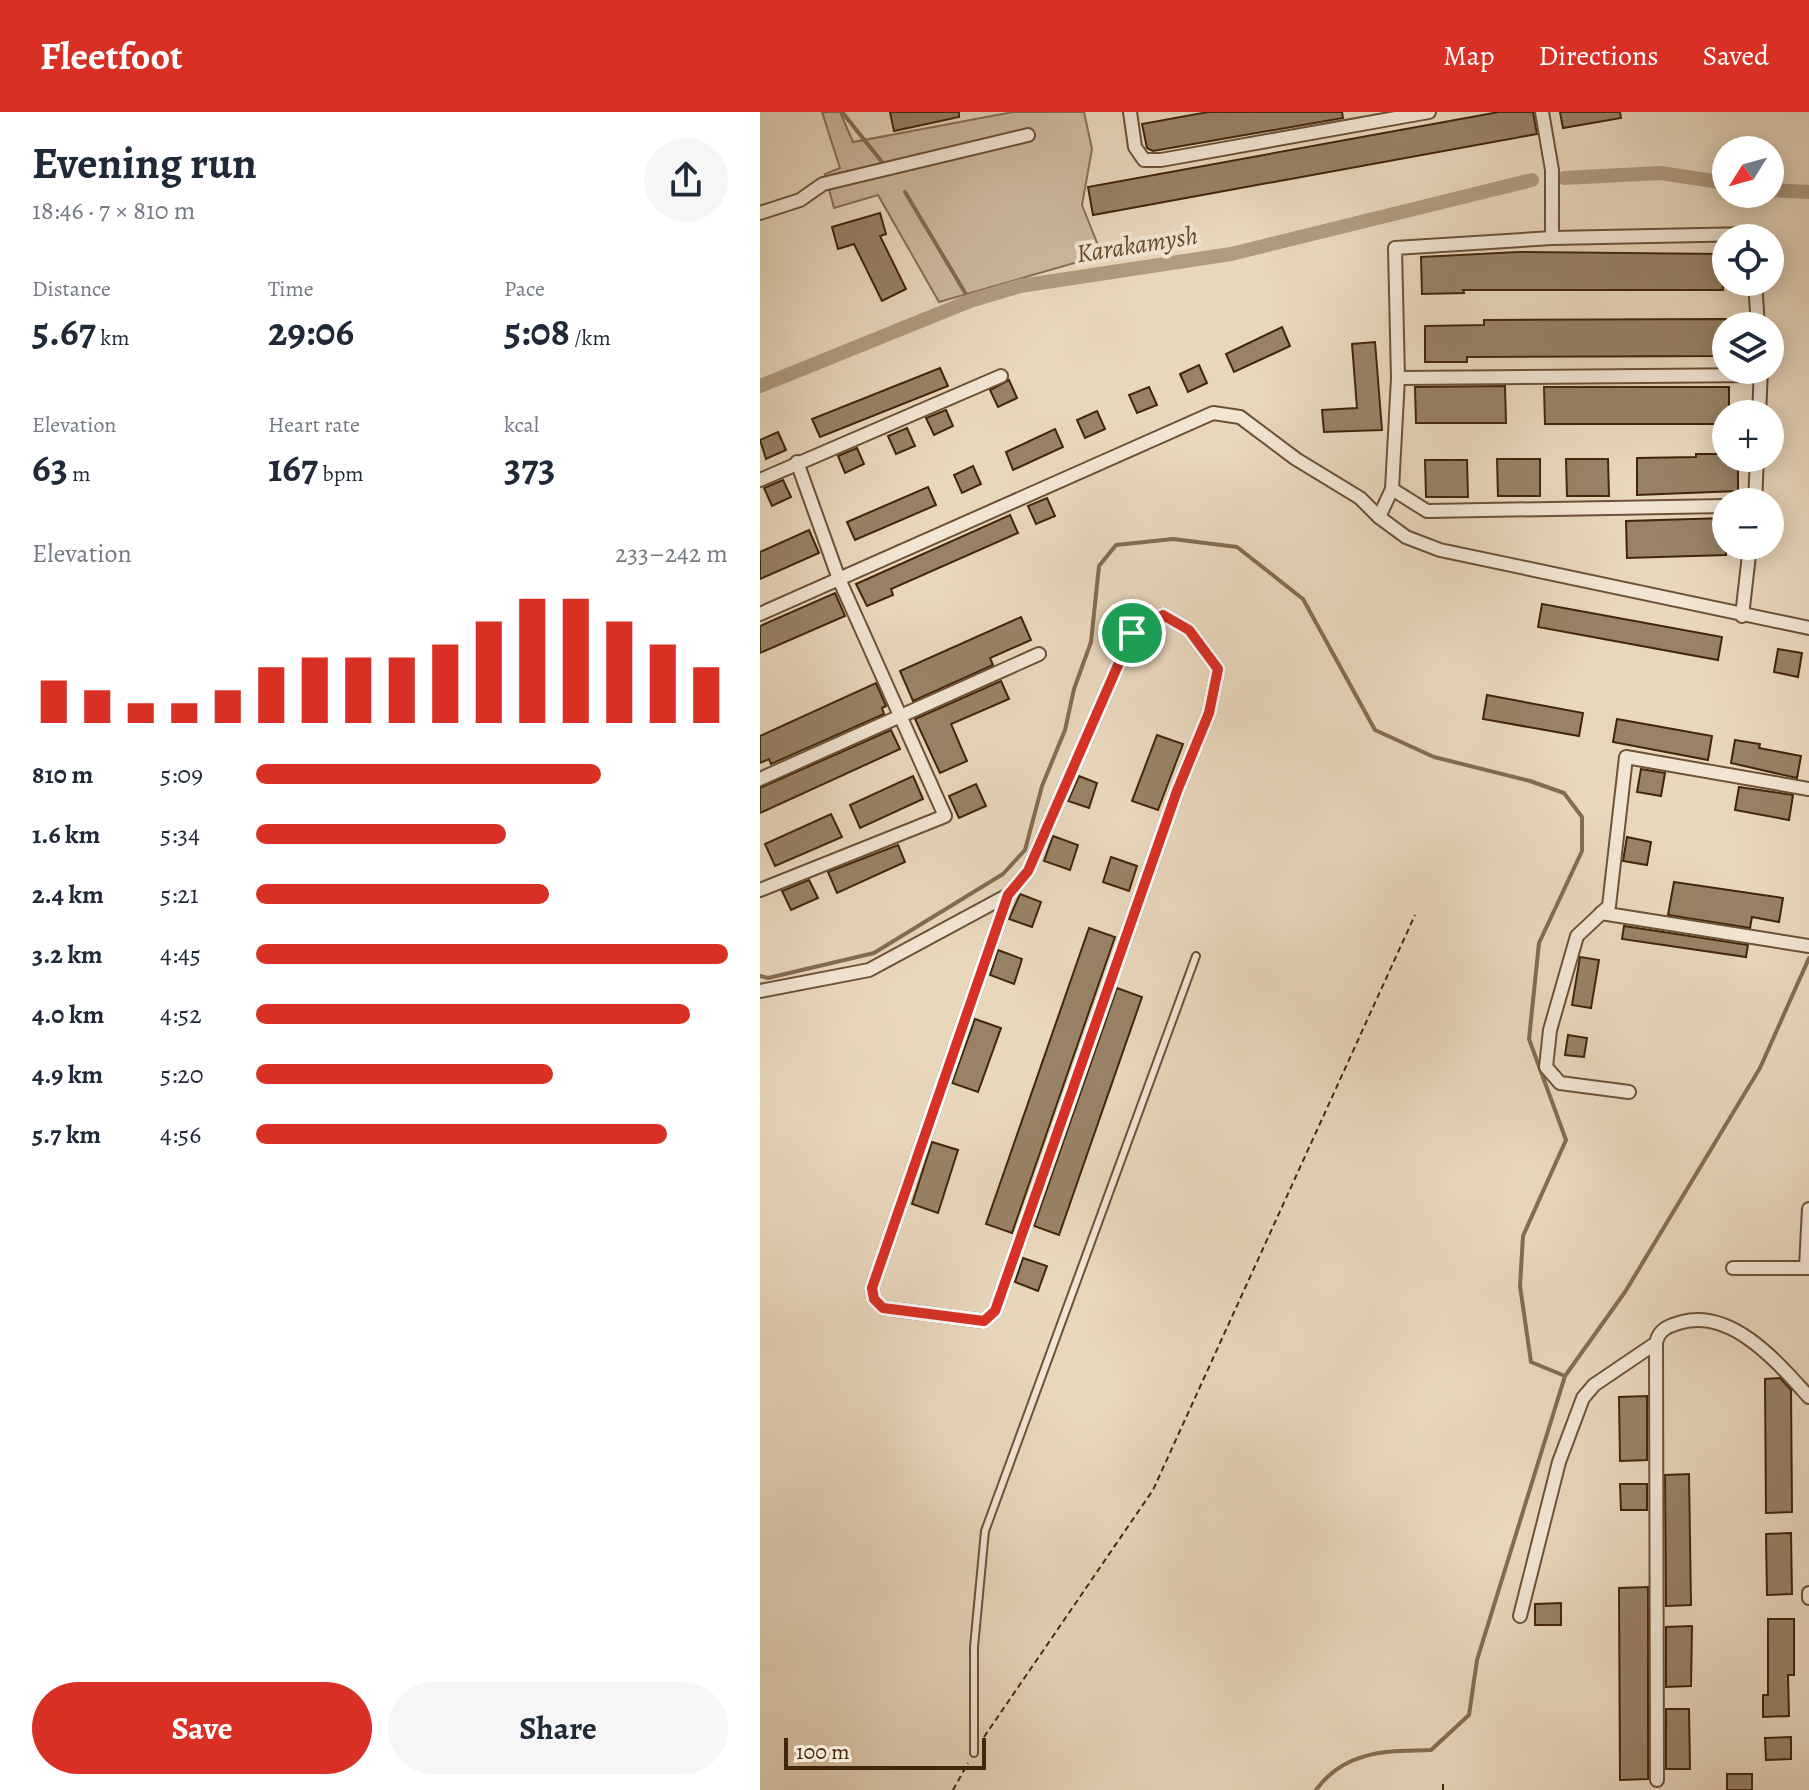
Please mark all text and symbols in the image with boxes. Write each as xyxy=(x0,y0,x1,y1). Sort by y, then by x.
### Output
text: Fleetfoot xyxy=(40,30,183,82)
text: Map xyxy=(1443,37,1494,75)
text: Directions xyxy=(1538,37,1659,75)
text: Saved xyxy=(1703,37,1769,75)
text: Evening run xyxy=(32,133,257,193)
north arrow xyxy=(1712,136,1784,208)
map controls xyxy=(1712,136,1784,560)
button: share xyxy=(644,138,728,222)
text: 18:46 · 7 × 810 m xyxy=(32,193,195,228)
water label: Karakamysh xyxy=(1074,218,1200,271)
button: locate xyxy=(1712,224,1784,296)
text: Distance xyxy=(32,274,111,304)
text: Time xyxy=(268,274,314,304)
text: Pace xyxy=(504,274,545,304)
text: 5.67 xyxy=(32,304,96,359)
text: 29:06 xyxy=(268,304,354,359)
text: 5:08 xyxy=(504,304,570,359)
button: layers xyxy=(1712,312,1784,384)
text: km xyxy=(96,323,129,353)
text: /km xyxy=(570,323,611,353)
button: + xyxy=(1712,400,1784,472)
text: Elevation xyxy=(32,410,116,440)
text: Heart rate xyxy=(268,410,360,440)
text: kcal xyxy=(504,410,539,440)
text: 63 xyxy=(32,440,68,495)
text: 167 xyxy=(268,440,318,495)
text: 373 xyxy=(504,440,555,495)
text: m xyxy=(68,459,91,489)
text: bpm xyxy=(318,459,364,489)
button: − xyxy=(1712,488,1784,560)
text: Elevation xyxy=(32,536,132,571)
text: 233–242 m xyxy=(615,536,728,571)
pin xyxy=(1098,599,1166,667)
icon: arrive xyxy=(1110,611,1154,655)
text: 810 m xyxy=(32,757,93,792)
text: 5:09 xyxy=(160,757,203,792)
text: 1.6 km xyxy=(32,817,100,852)
text: 5:34 xyxy=(160,817,200,852)
text: 2.4 km xyxy=(32,877,104,912)
text: 5:21 xyxy=(160,877,199,912)
text: 3.2 km xyxy=(32,937,103,972)
text: 4:45 xyxy=(160,937,201,972)
text: 4.0 km xyxy=(32,997,104,1032)
text: 4:52 xyxy=(160,997,202,1032)
text: 4.9 km xyxy=(32,1057,103,1092)
text: 5:20 xyxy=(160,1057,204,1092)
text: 5.7 km xyxy=(32,1117,101,1152)
text: 4:56 xyxy=(160,1117,201,1152)
button: Save xyxy=(32,1682,372,1774)
button: Share xyxy=(388,1682,728,1774)
scale bar xyxy=(784,1734,986,1770)
text: 100 m xyxy=(796,1737,850,1767)

